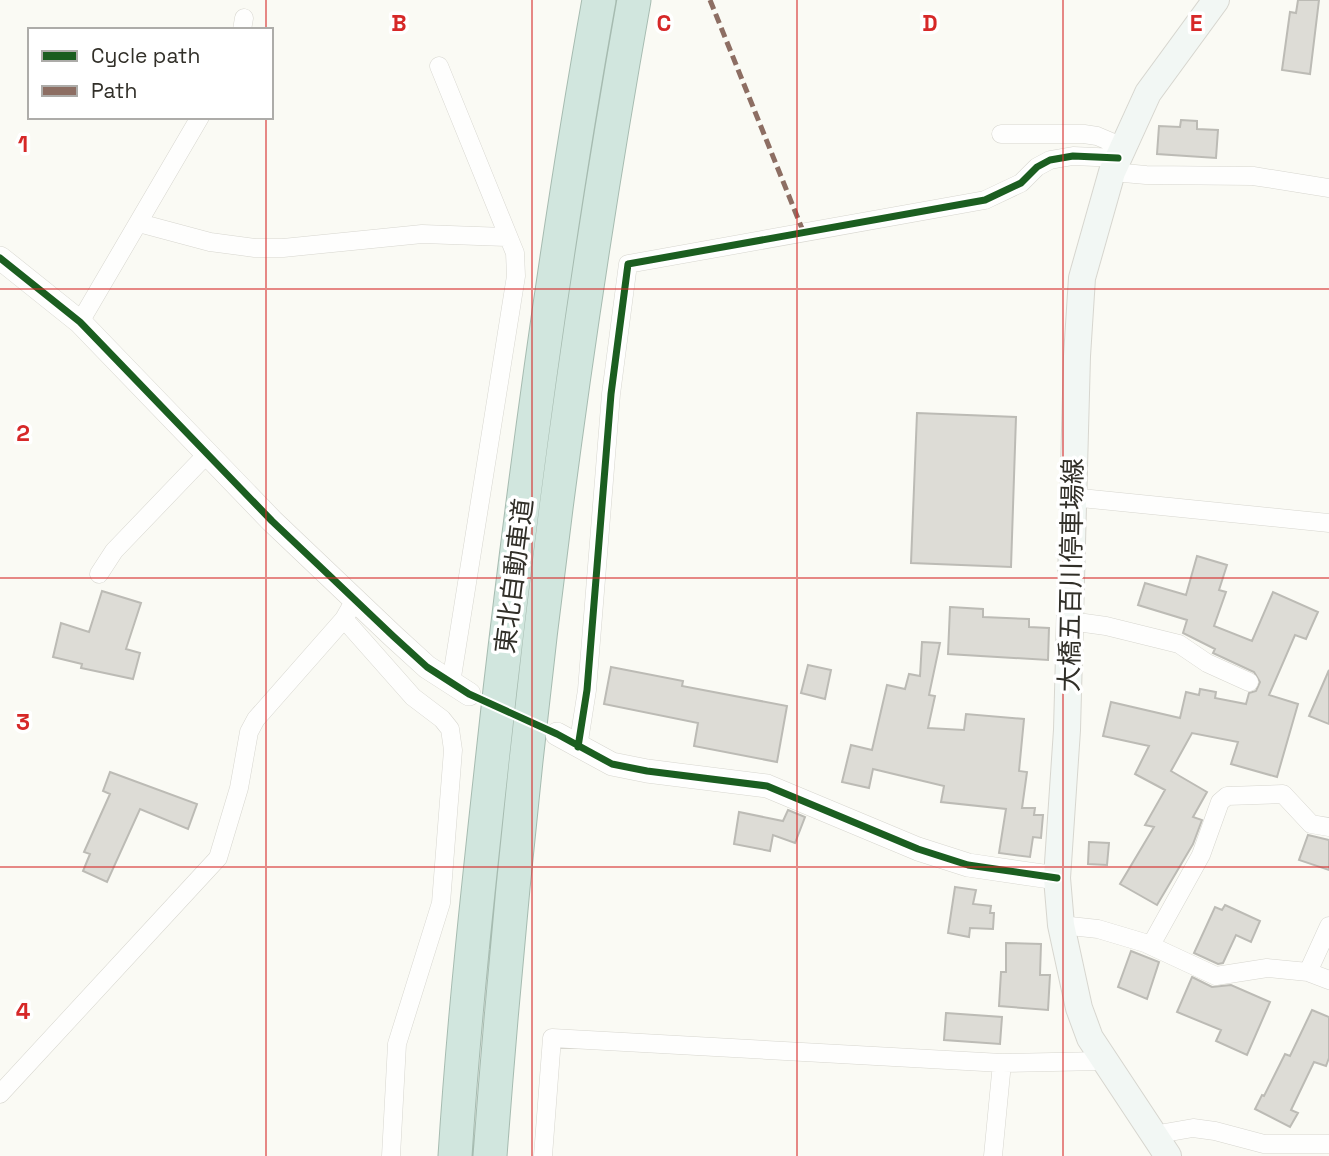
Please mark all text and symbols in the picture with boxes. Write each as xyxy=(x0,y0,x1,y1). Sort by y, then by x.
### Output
text: B xyxy=(391,8,407,38)
text: C xyxy=(657,8,671,38)
text: D xyxy=(922,8,938,38)
text: E xyxy=(1190,8,1202,38)
legend xyxy=(28,28,273,119)
text: Cycle path xyxy=(91,42,200,69)
text: Path xyxy=(91,77,137,104)
text: 1 xyxy=(18,129,28,159)
text: 2 xyxy=(16,418,30,448)
street label: 大橋五百川停車場線 xyxy=(1052,458,1090,692)
street label: 東北自動車道 xyxy=(488,497,540,655)
text: 3 xyxy=(16,707,30,737)
text: 4 xyxy=(16,996,31,1026)

